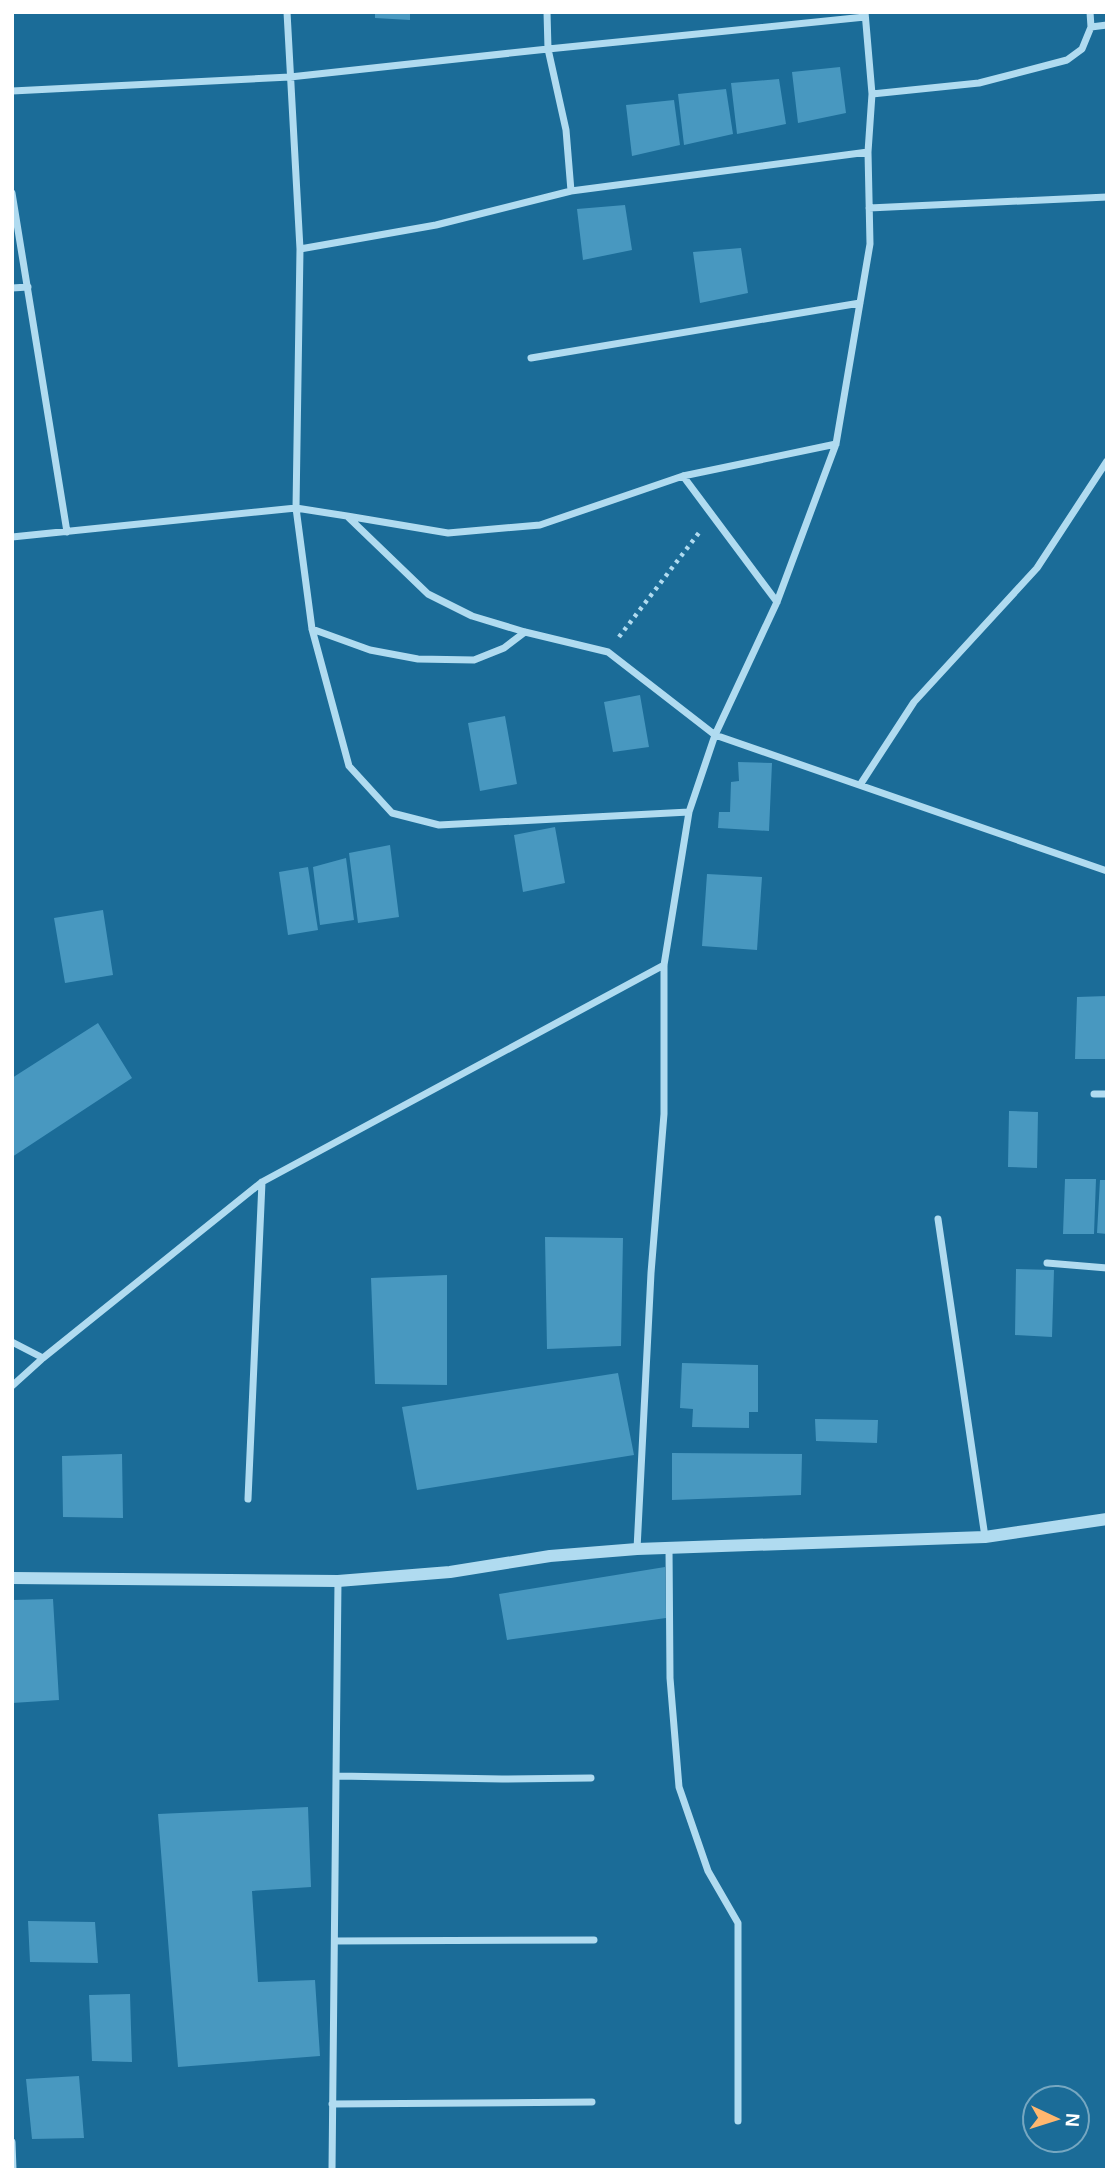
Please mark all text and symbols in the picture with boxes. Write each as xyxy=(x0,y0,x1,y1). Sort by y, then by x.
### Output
north arrow xyxy=(1021,2084,1091,2154)
text: N xyxy=(1062,2113,1083,2128)

